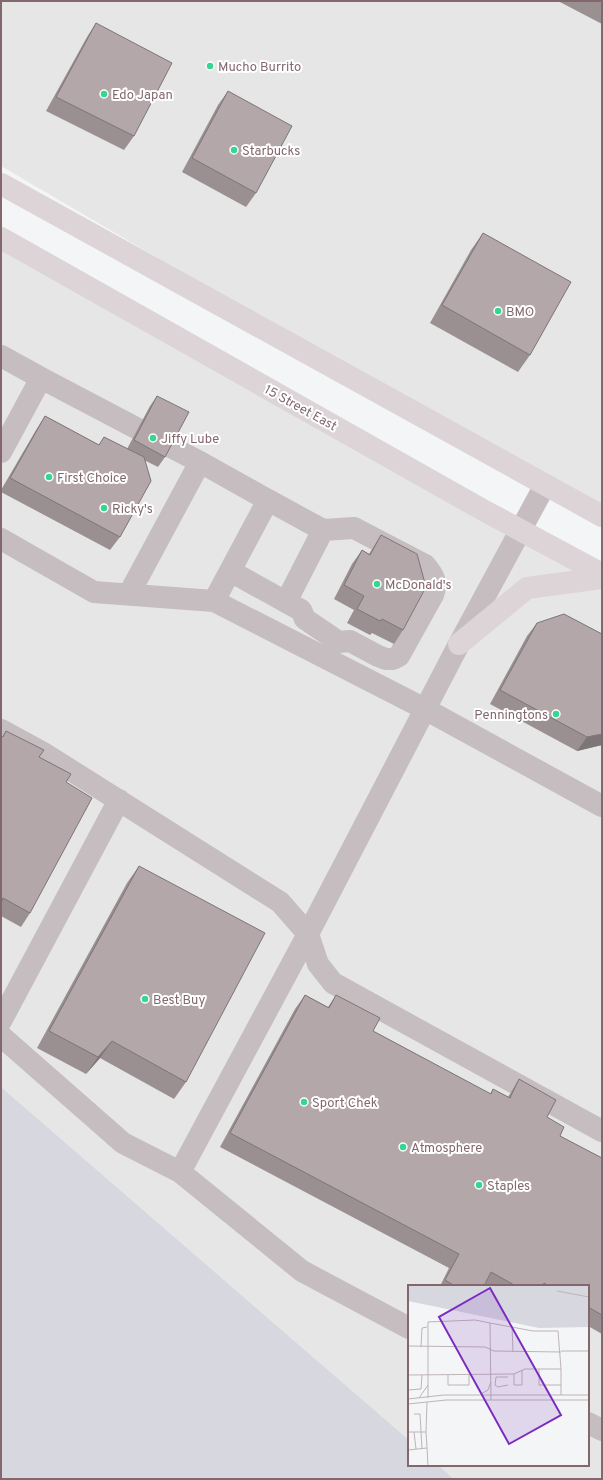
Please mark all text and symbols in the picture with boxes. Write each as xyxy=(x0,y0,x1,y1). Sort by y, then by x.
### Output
place label: Mucho Burrito xyxy=(218,60,301,76)
marker: Mucho Burrito xyxy=(205,61,215,71)
place label: Edo Japan xyxy=(112,88,173,104)
marker: Edo Japan xyxy=(99,89,109,99)
place label: Starbucks xyxy=(242,144,300,160)
marker: Starbucks xyxy=(229,145,239,155)
place label: BMO xyxy=(506,305,534,321)
marker: BMO xyxy=(493,306,503,316)
street label: 15 Street East xyxy=(261,382,339,435)
place label: Jiffy Lube xyxy=(161,432,219,448)
marker: Jiffy Lube xyxy=(148,433,158,443)
place label: First Choice xyxy=(57,471,127,487)
marker: First Choice xyxy=(44,472,54,482)
place label: Ricky's xyxy=(112,502,153,518)
marker: Ricky's xyxy=(99,503,109,513)
place label: McDonald's xyxy=(385,578,452,594)
marker: McDonald's xyxy=(372,579,382,589)
place label: Penningtons xyxy=(474,708,548,724)
marker: Penningtons xyxy=(551,709,561,719)
place label: Best Buy xyxy=(153,993,205,1009)
marker: Best Buy xyxy=(140,994,150,1004)
place label: Sport Chek xyxy=(312,1096,378,1112)
marker: Sport Chek xyxy=(299,1097,309,1107)
place label: Atmosphere xyxy=(411,1141,482,1157)
marker: Atmosphere xyxy=(398,1142,408,1152)
place label: Staples xyxy=(487,1179,530,1195)
marker: Staples xyxy=(474,1180,484,1190)
inset map xyxy=(408,1285,589,1466)

